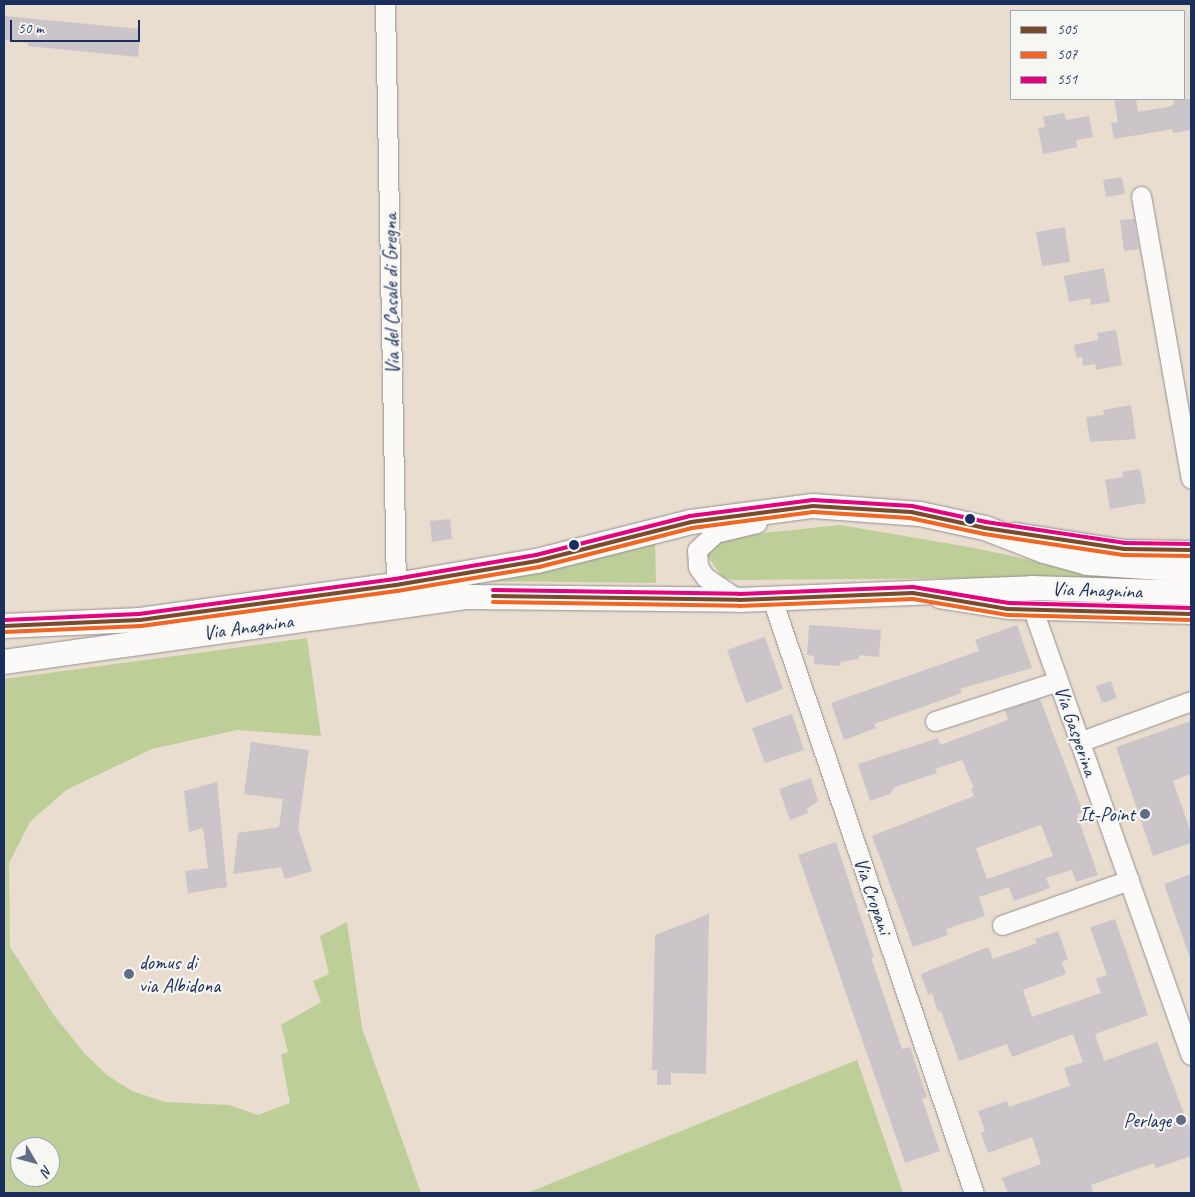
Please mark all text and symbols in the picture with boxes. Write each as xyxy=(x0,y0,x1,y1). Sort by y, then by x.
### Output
scale bar xyxy=(12,10,142,42)
legend xyxy=(1010,10,1185,100)
text: 50 m xyxy=(18,19,44,38)
text: 505 xyxy=(1057,20,1077,39)
text: 507 xyxy=(1057,45,1077,64)
text: 551 xyxy=(1057,70,1077,89)
street label: Via del Casale di Gregna xyxy=(378,213,404,375)
unlabelled marker xyxy=(965,514,975,524)
unlabelled marker xyxy=(569,540,579,550)
street label: Via Anagnina xyxy=(1051,576,1143,604)
street label: Via Anagnina xyxy=(201,609,295,645)
street label: Via Gasperina xyxy=(1049,682,1103,780)
place label: It-Point xyxy=(1079,802,1135,826)
marker: It-Point xyxy=(1139,808,1151,820)
street label: Via Cropani xyxy=(849,855,897,937)
place label: domus di via Albidona xyxy=(139,950,220,997)
marker: domus di via Albidona xyxy=(123,968,135,980)
place label: Perlage xyxy=(1123,1108,1171,1132)
marker: Perlage xyxy=(1175,1114,1187,1126)
north arrow xyxy=(10,1137,60,1187)
text: N xyxy=(37,1162,56,1179)

